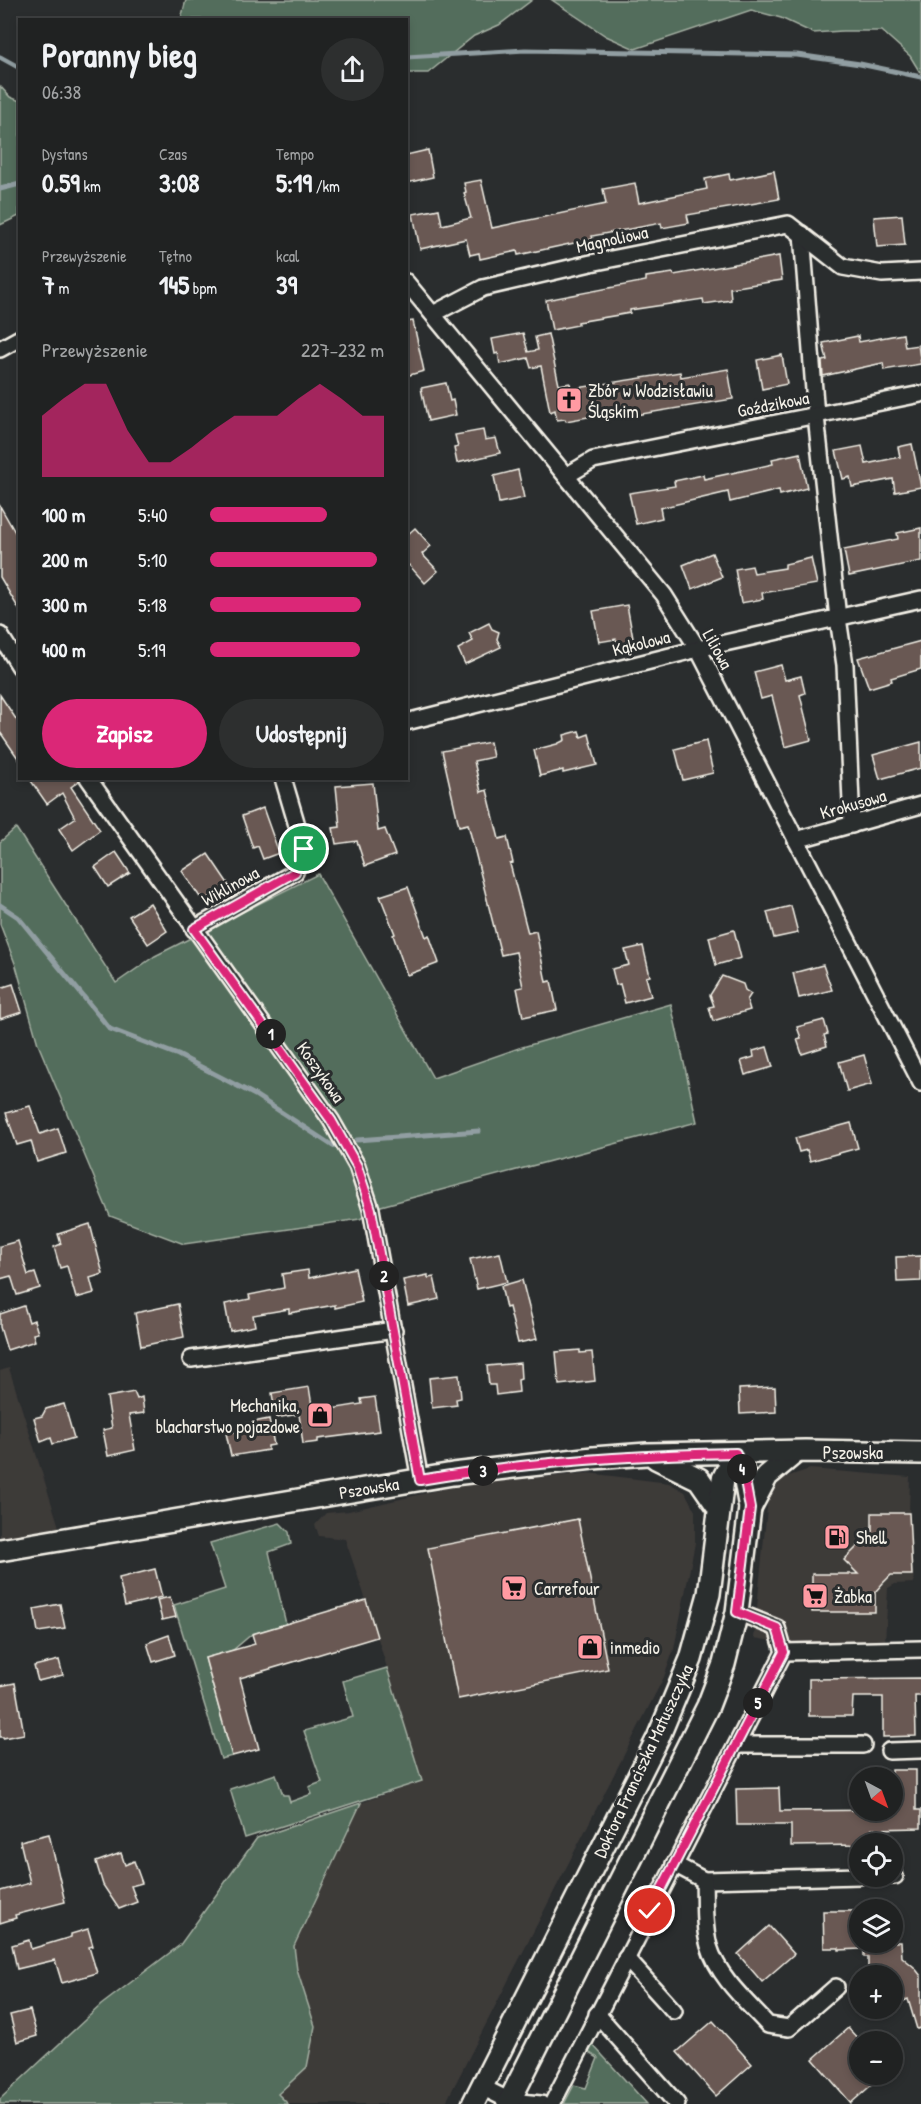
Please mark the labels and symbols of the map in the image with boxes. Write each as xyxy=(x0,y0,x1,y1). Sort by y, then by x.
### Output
street label: Magnoliowa xyxy=(574,219,650,259)
place label: Zbór w Wodzisławiu Śląskim xyxy=(588,378,713,424)
church icon: Zbór w Wodzisławiu Śląskim xyxy=(554,385,584,415)
street label: Goździkowa xyxy=(735,385,811,423)
street label: Kąkolowa xyxy=(610,624,672,662)
street label: Liliowa xyxy=(697,624,739,674)
street label: Krokusowa xyxy=(817,783,889,825)
pin xyxy=(278,823,329,874)
street label: Wiklinowa xyxy=(197,860,263,912)
pin: 1 xyxy=(256,1019,286,1049)
street label: Koszykowa xyxy=(291,1037,351,1107)
pin: 2 xyxy=(369,1261,399,1291)
place label: Mechanika, blacharstwo pojazdowe xyxy=(156,1393,300,1439)
shop icon: Mechanika, blacharstwo pojazdowe xyxy=(305,1400,335,1430)
street label: Pszowska xyxy=(823,1440,883,1465)
pin: 4 xyxy=(727,1454,757,1484)
pin: 3 xyxy=(468,1456,498,1486)
street label: Pszowska xyxy=(337,1471,401,1505)
fuel station icon: Shell xyxy=(822,1522,852,1552)
place label: Shell xyxy=(856,1525,887,1550)
supermarket icon: Carrefour xyxy=(499,1573,529,1603)
place label: Carrefour xyxy=(534,1576,600,1601)
supermarket icon: Żabka xyxy=(800,1581,830,1611)
place label: Żabka xyxy=(834,1584,872,1609)
shop icon: inmedio xyxy=(575,1632,605,1662)
place label: inmedio xyxy=(610,1635,660,1660)
street label: Doktora Franciszka Matuszczyka xyxy=(587,1660,699,1862)
pin: 5 xyxy=(743,1688,773,1718)
north arrow xyxy=(849,1767,903,1821)
pin xyxy=(624,1885,675,1936)

